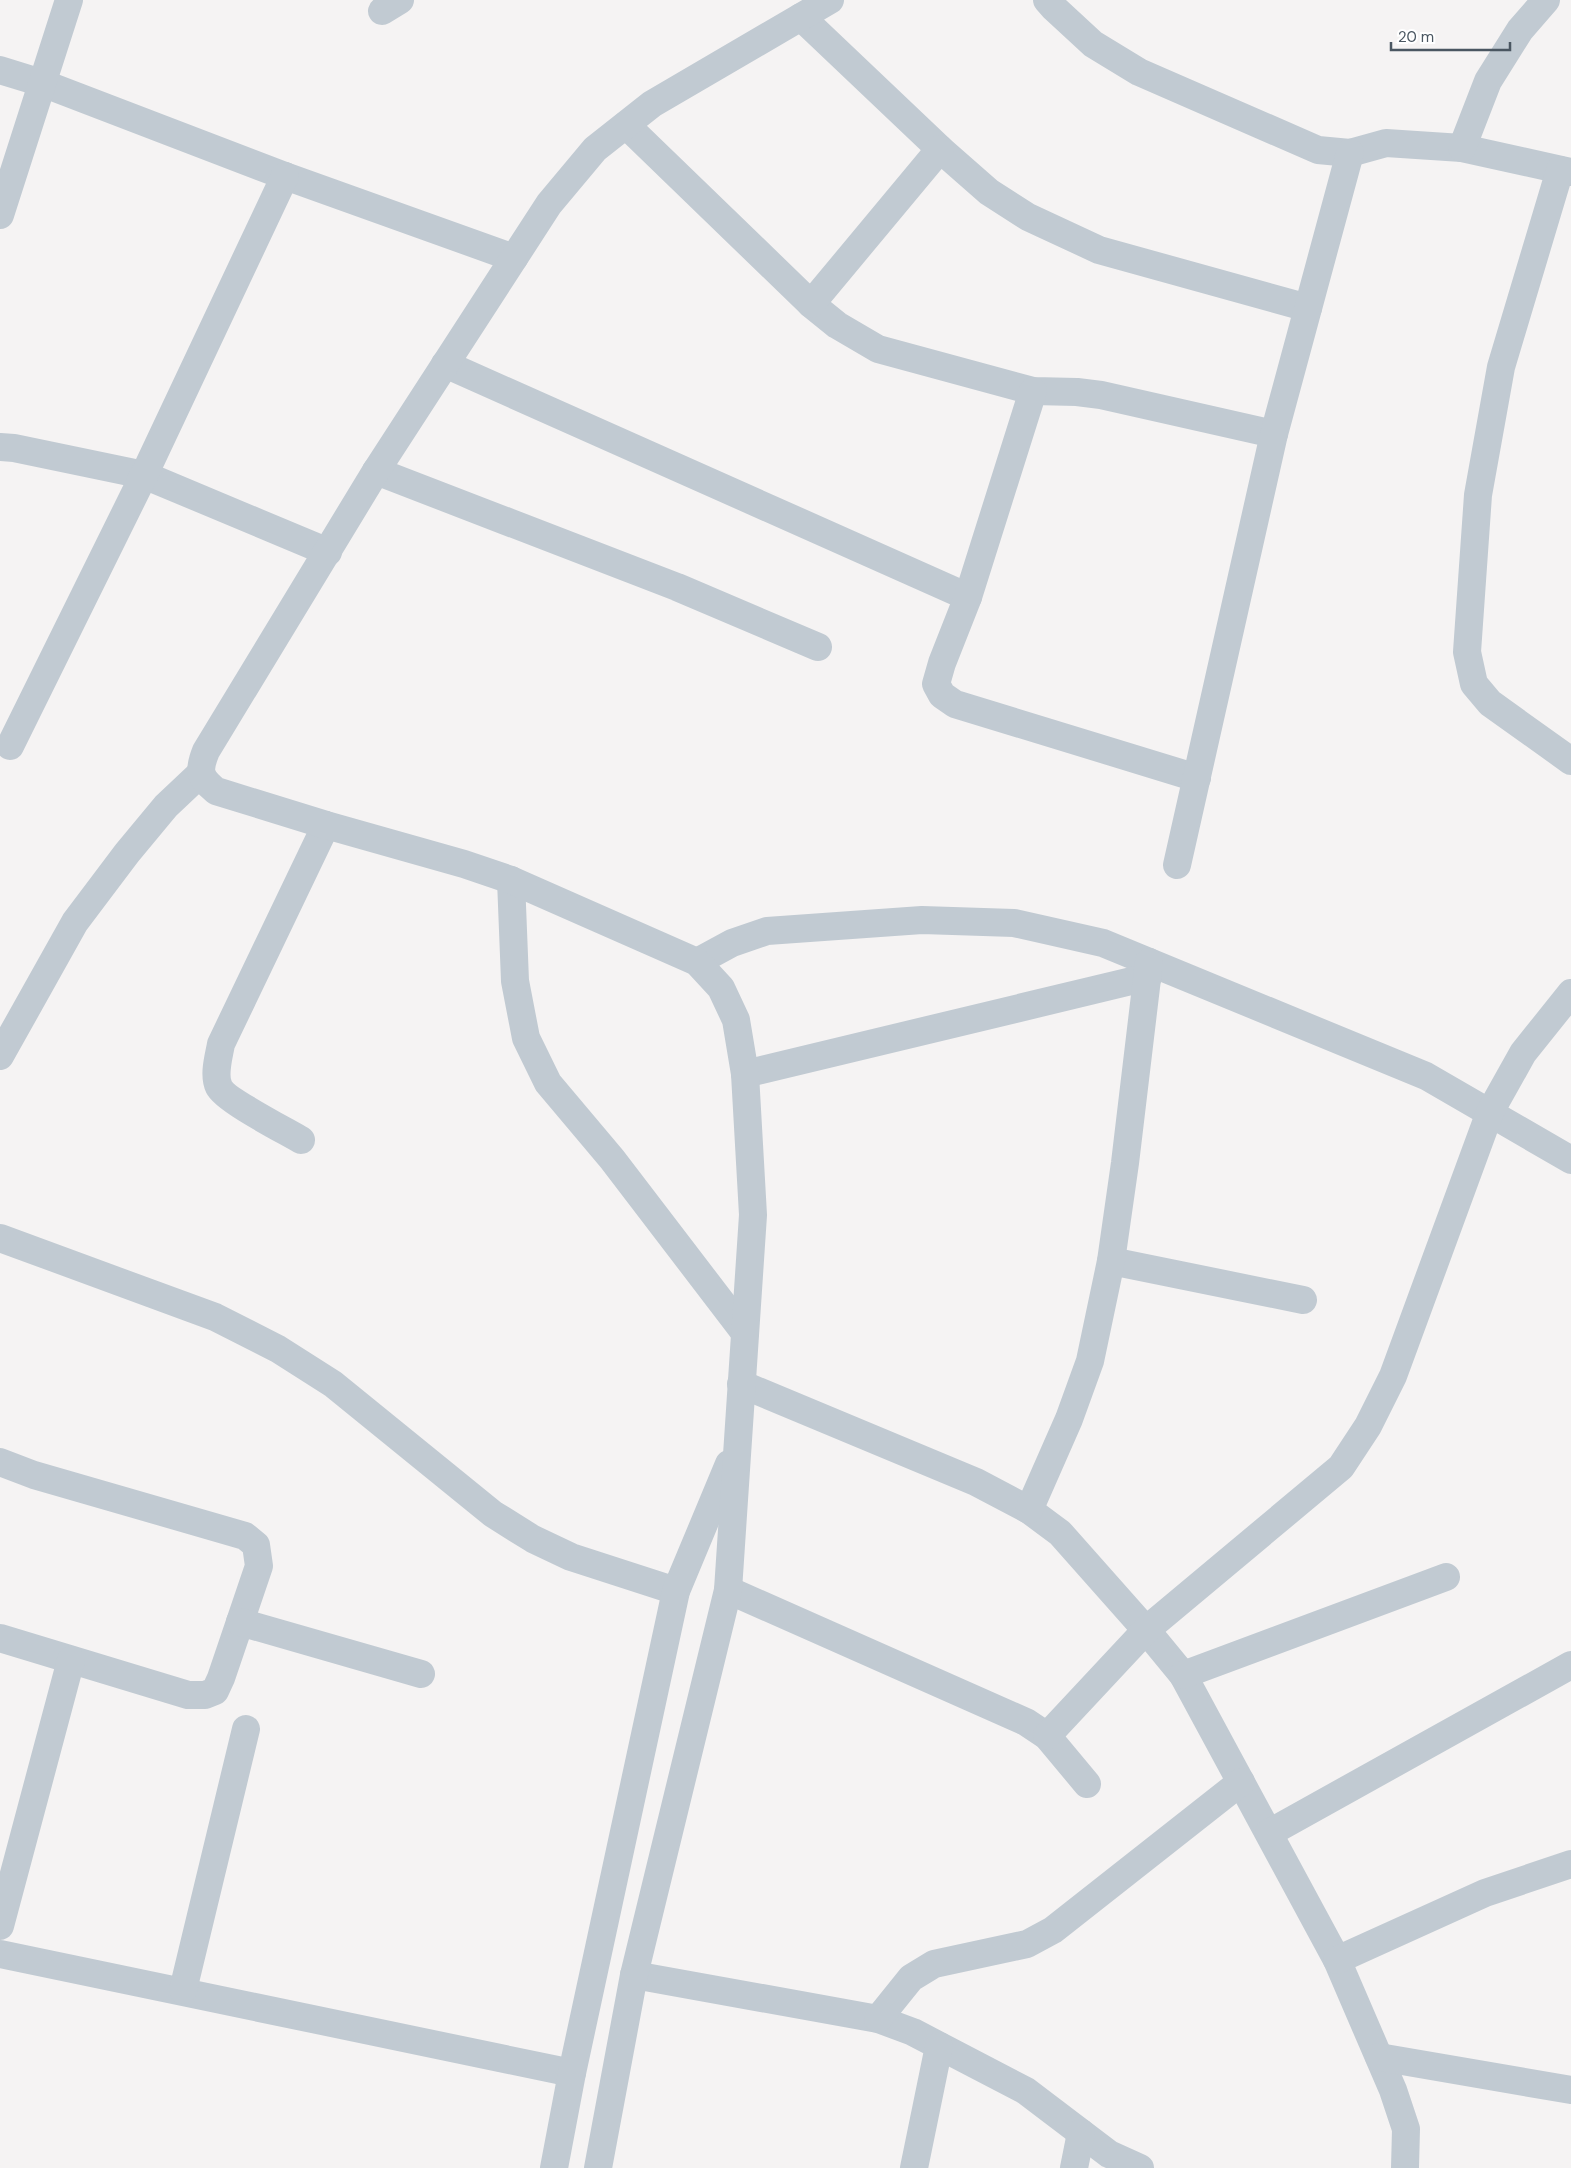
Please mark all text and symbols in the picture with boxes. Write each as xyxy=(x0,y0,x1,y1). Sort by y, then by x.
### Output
scale bar xyxy=(1391,20,1510,52)
text: 20 m xyxy=(1398,27,1434,47)

